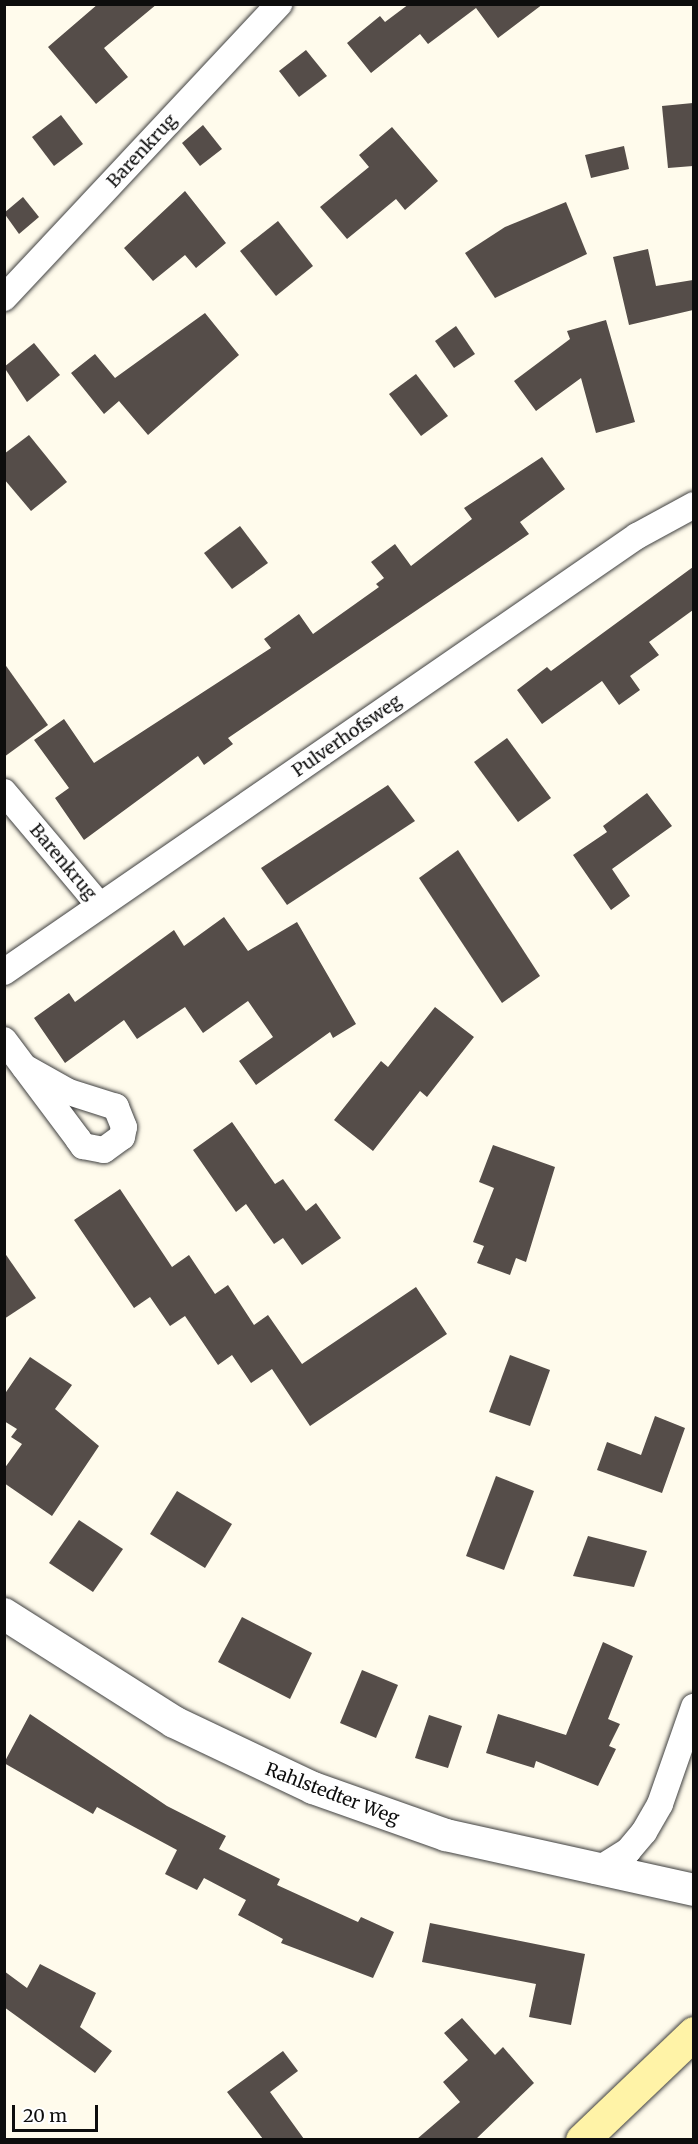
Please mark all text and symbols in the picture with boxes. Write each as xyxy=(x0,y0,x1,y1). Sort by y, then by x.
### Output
street label: Barenkrug xyxy=(103,110,181,192)
street label: Pulverhofsweg xyxy=(288,690,406,782)
street label: Barenkrug xyxy=(25,820,101,904)
street label: Rahlstedter Weg xyxy=(262,1759,402,1829)
scale bar xyxy=(15,2093,100,2131)
text: 20 m xyxy=(23,2104,67,2127)

